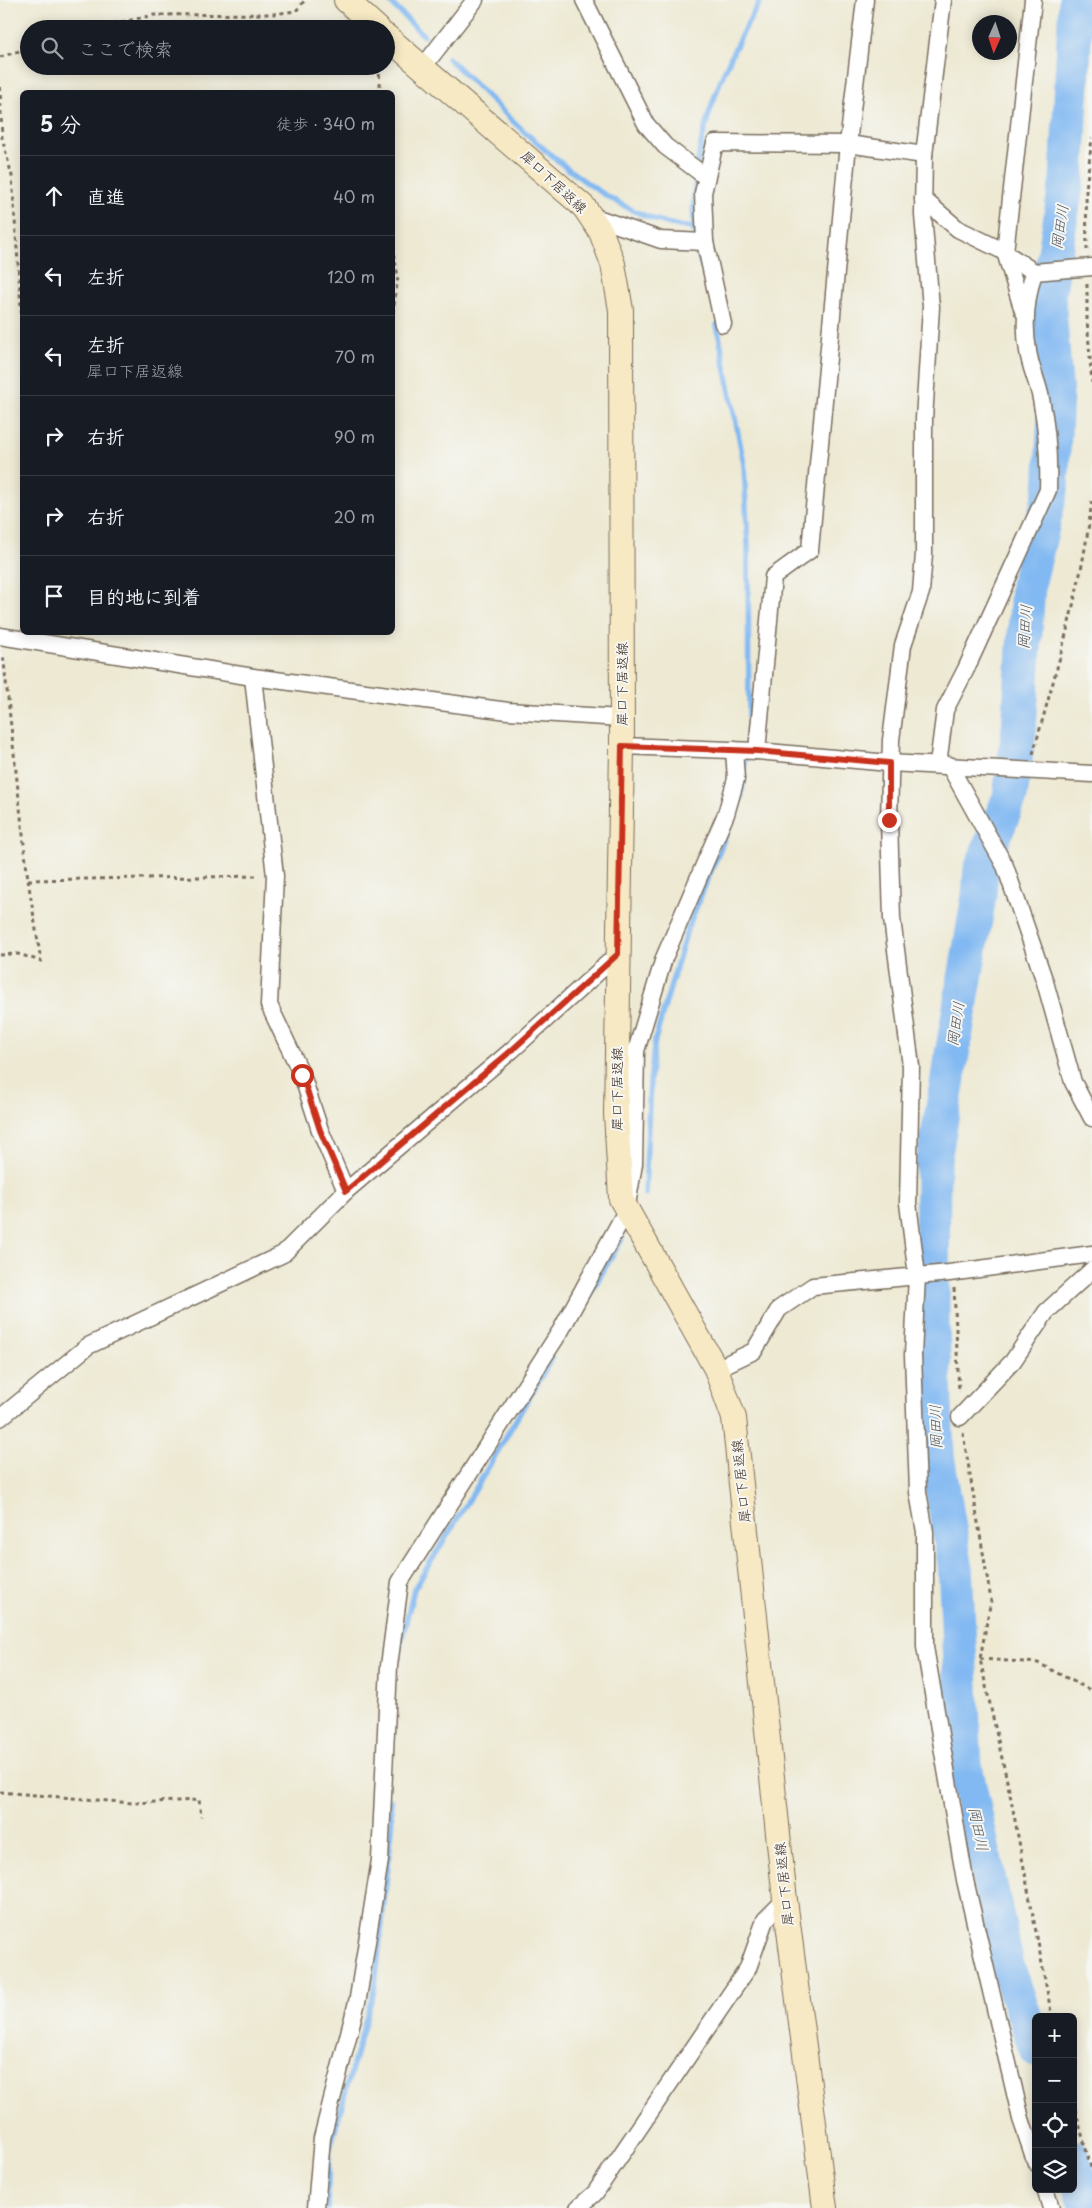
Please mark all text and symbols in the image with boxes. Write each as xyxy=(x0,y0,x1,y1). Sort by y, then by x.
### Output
north arrow xyxy=(972,15,1017,60)
search box xyxy=(20,20,395,75)
icon: search xyxy=(38,34,66,62)
text: ここで検索 xyxy=(78,34,173,62)
text: 5 分 xyxy=(40,107,81,139)
text: 徒歩 · 340 m xyxy=(276,111,375,135)
street label: 犀口下居返線 xyxy=(516,145,592,218)
icon: ahead xyxy=(40,182,68,210)
text: 直進 xyxy=(87,182,125,210)
text: 40 m xyxy=(333,184,375,208)
water label: 岡田川 xyxy=(1044,203,1073,251)
icon: left xyxy=(40,262,68,290)
text: 左折 xyxy=(87,262,125,290)
text: 120 m xyxy=(328,264,375,288)
text: 左折 xyxy=(87,330,125,358)
icon: left xyxy=(40,342,68,370)
text: 70 m xyxy=(335,344,375,368)
text: 犀口下居返線 xyxy=(87,358,183,382)
icon: right xyxy=(40,422,68,450)
text: 右折 xyxy=(87,422,125,450)
text: 90 m xyxy=(334,424,375,448)
icon: right xyxy=(40,502,68,530)
text: 右折 xyxy=(87,502,125,530)
text: 20 m xyxy=(334,504,375,528)
icon: arrive xyxy=(40,582,68,610)
text: 目的地に到着 xyxy=(87,582,201,610)
water label: 岡田川 xyxy=(1010,604,1037,650)
street label: 犀口下居返線 xyxy=(611,642,632,726)
route end xyxy=(878,809,901,832)
water label: 岡田川 xyxy=(940,1000,969,1048)
street label: 犀口下居返線 xyxy=(606,1047,627,1131)
route start xyxy=(291,1064,314,1087)
water label: 岡田川 xyxy=(922,1404,947,1450)
street label: 犀口下居返線 xyxy=(726,1438,755,1524)
water label: 岡田川 xyxy=(964,1804,995,1853)
street label: 犀口下居返線 xyxy=(769,1841,798,1927)
map controls xyxy=(1032,2013,1077,2193)
button: + xyxy=(1032,2013,1077,2058)
button: − xyxy=(1032,2058,1077,2103)
button: locate xyxy=(1032,2103,1077,2148)
button: layers xyxy=(1032,2148,1077,2193)

